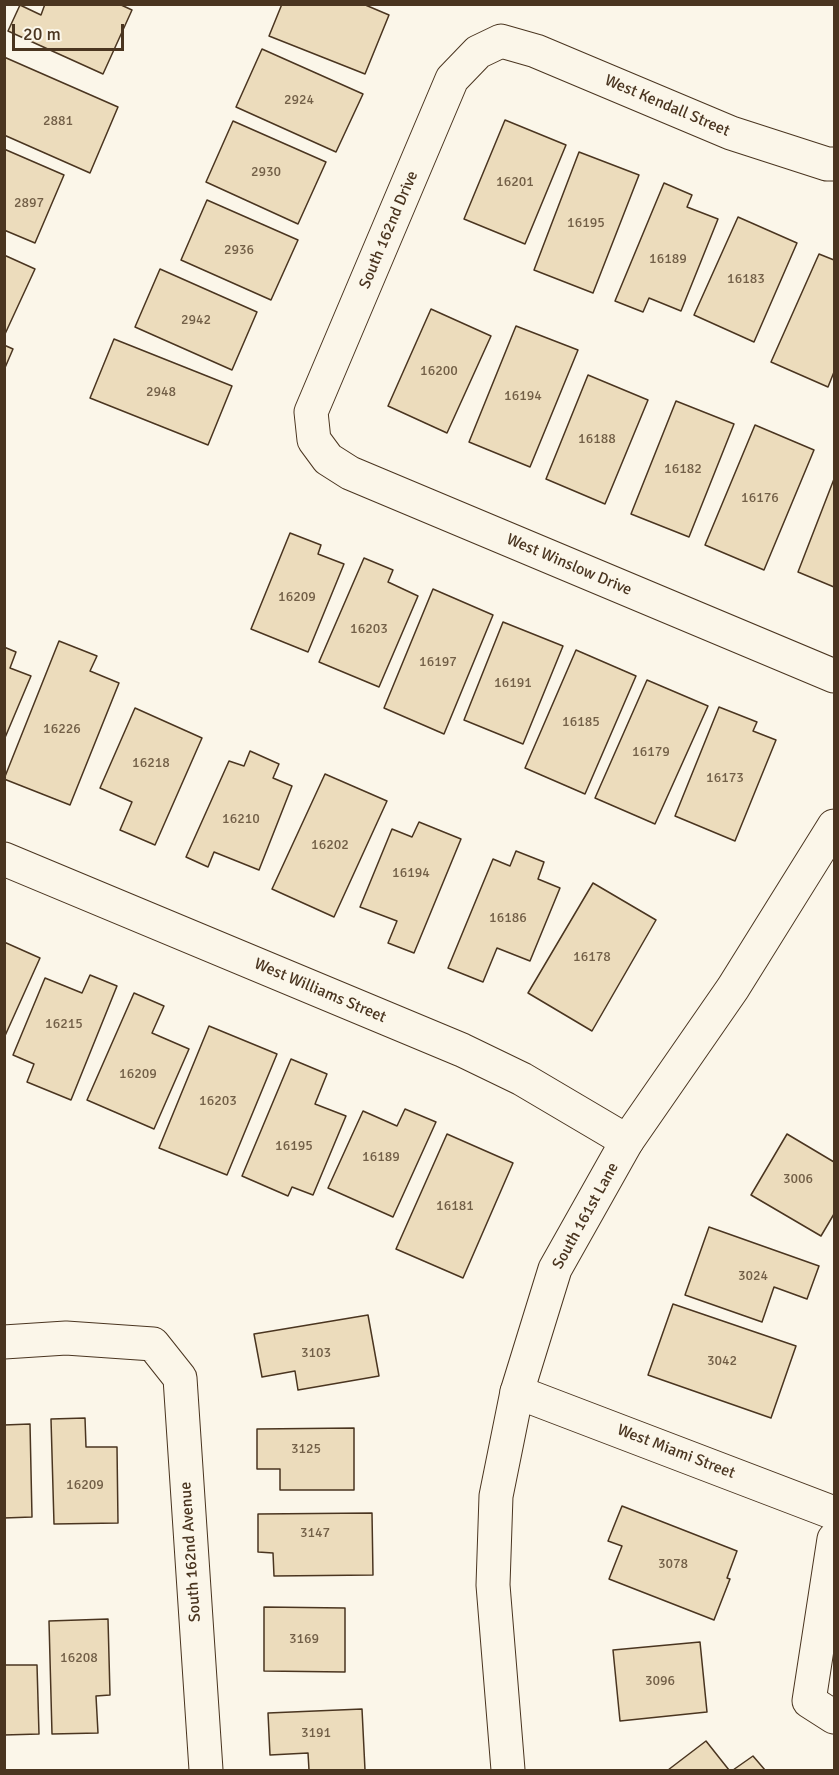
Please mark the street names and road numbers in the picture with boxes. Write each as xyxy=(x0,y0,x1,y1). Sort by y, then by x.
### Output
street label: West Kendall Street xyxy=(602,71,732,141)
street label: South 162nd Drive xyxy=(356,168,422,292)
street label: West Winslow Drive xyxy=(503,530,635,600)
street label: West Williams Street xyxy=(251,955,389,1027)
street label: South 161st Lane xyxy=(549,1159,623,1273)
street label: West Miami Street xyxy=(614,1421,738,1483)
street label: South 162nd Avenue xyxy=(177,1481,205,1623)

